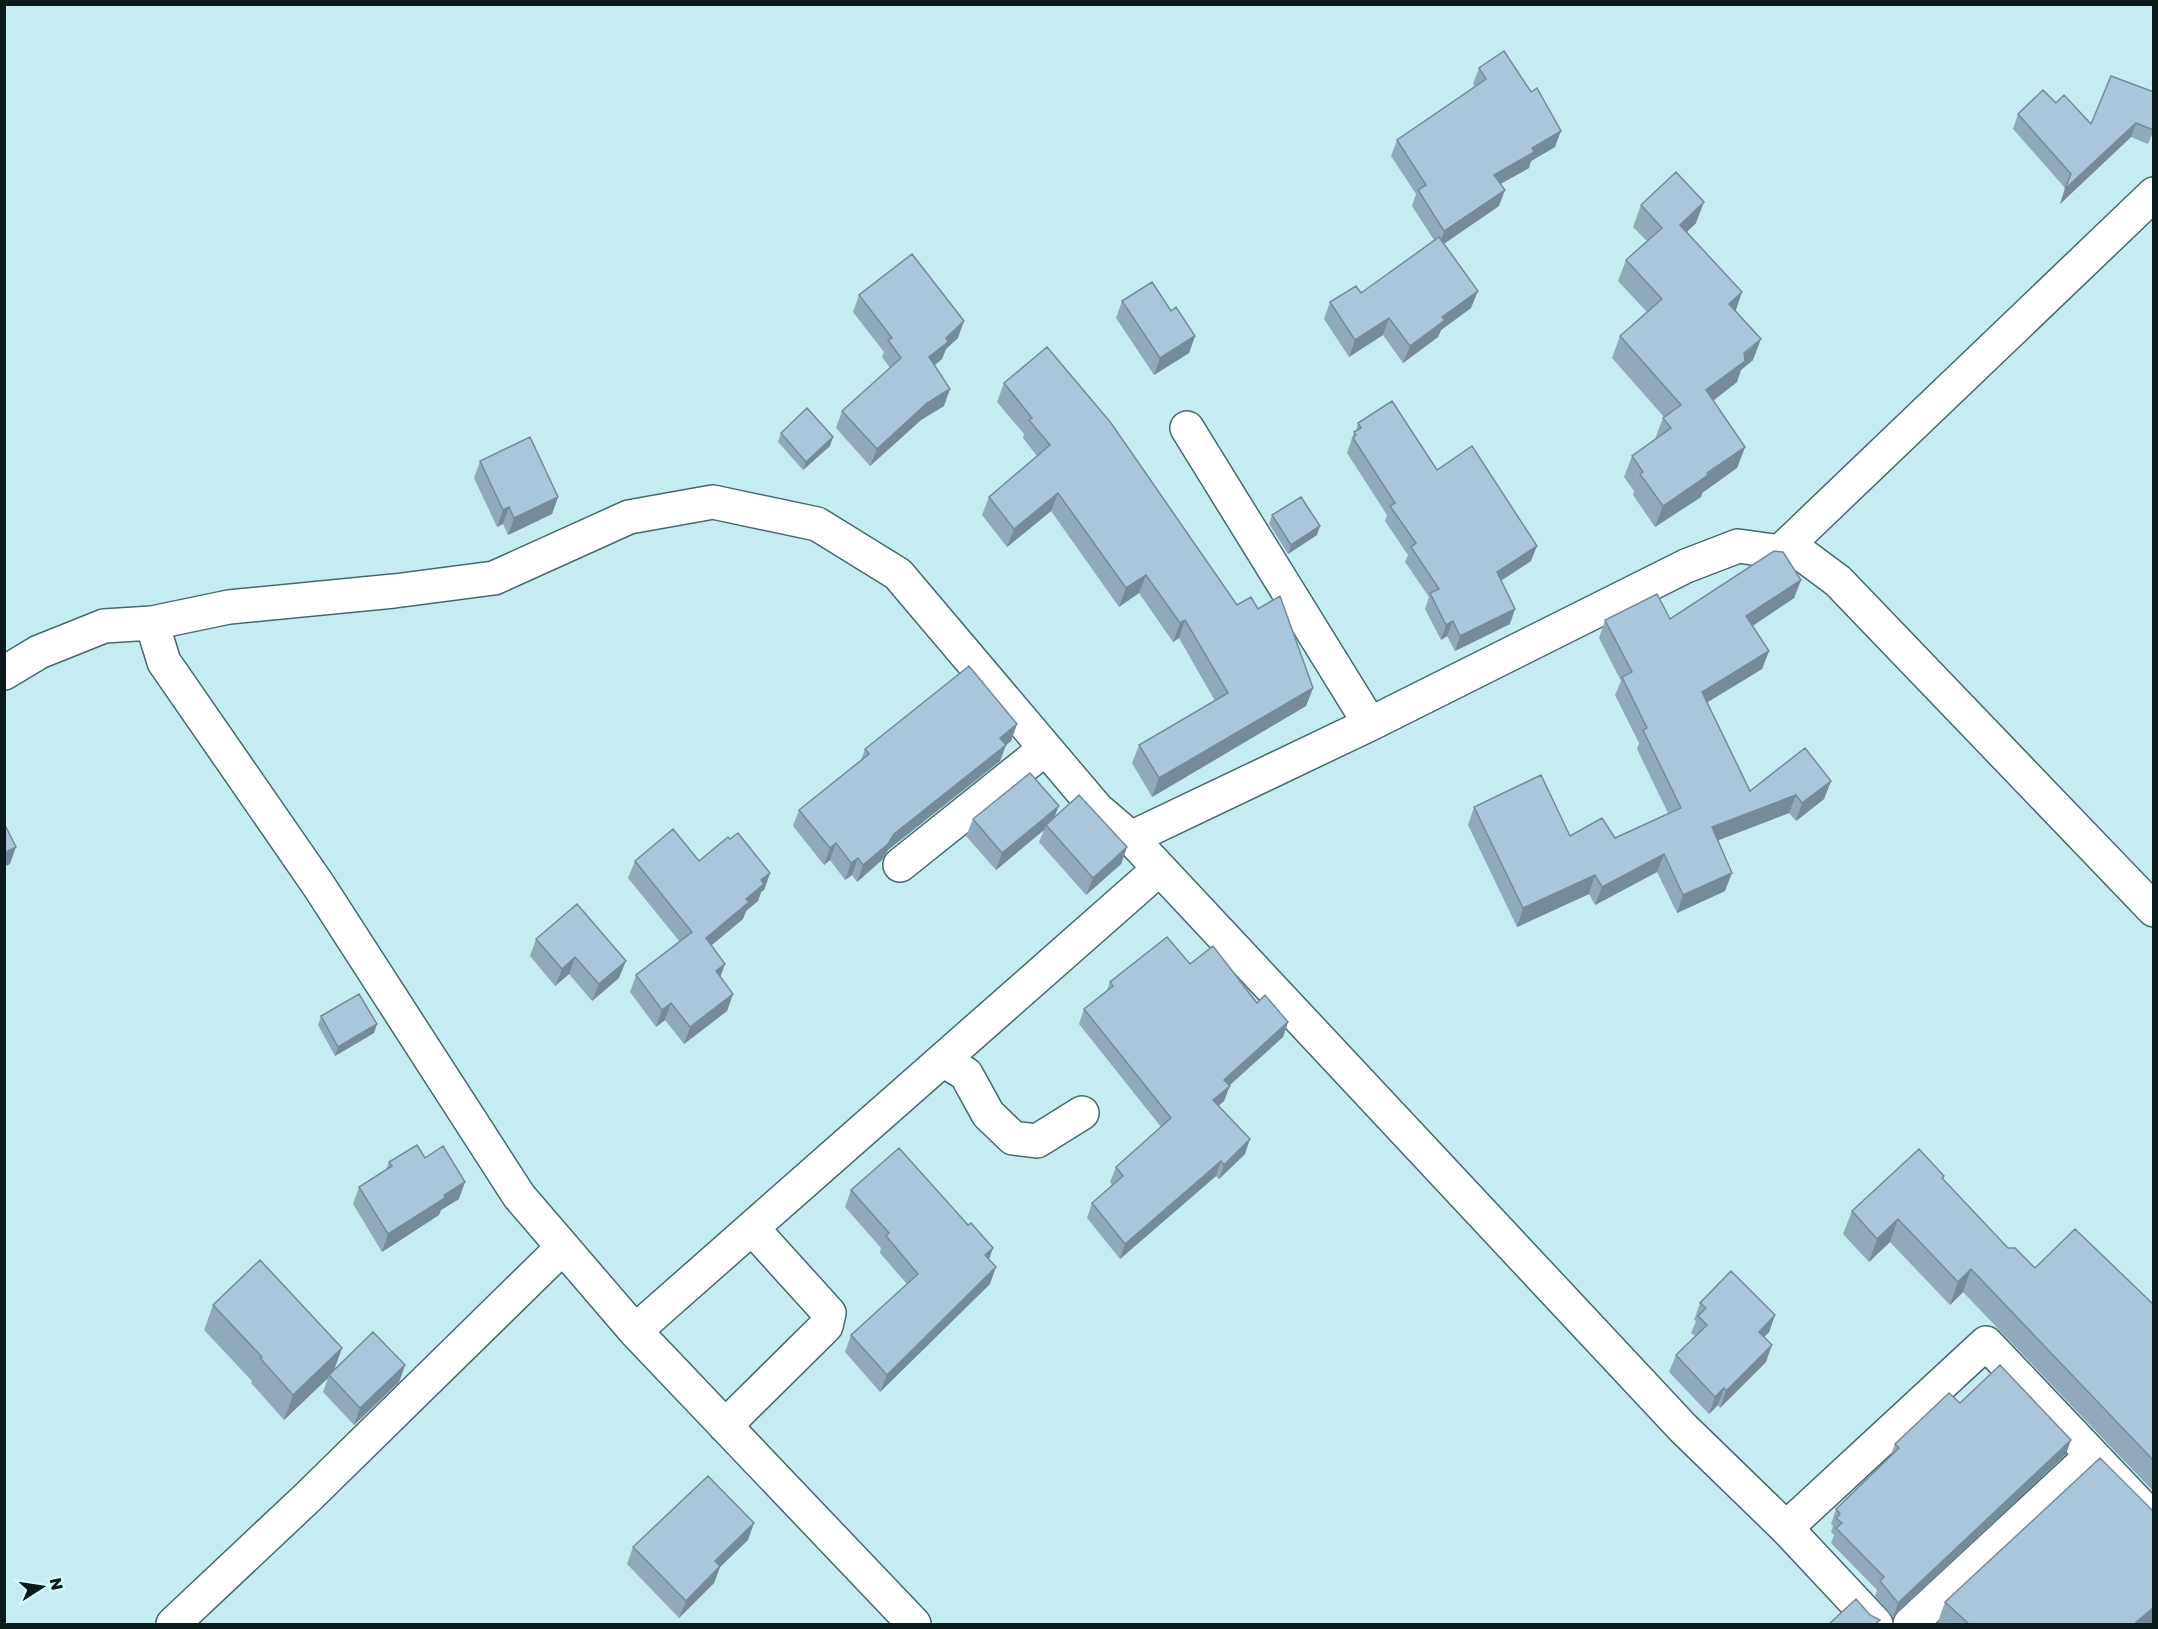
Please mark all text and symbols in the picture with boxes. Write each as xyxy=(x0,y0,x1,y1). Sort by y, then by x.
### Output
north arrow xyxy=(12,1557,72,1617)
text: N xyxy=(46,1576,68,1592)

